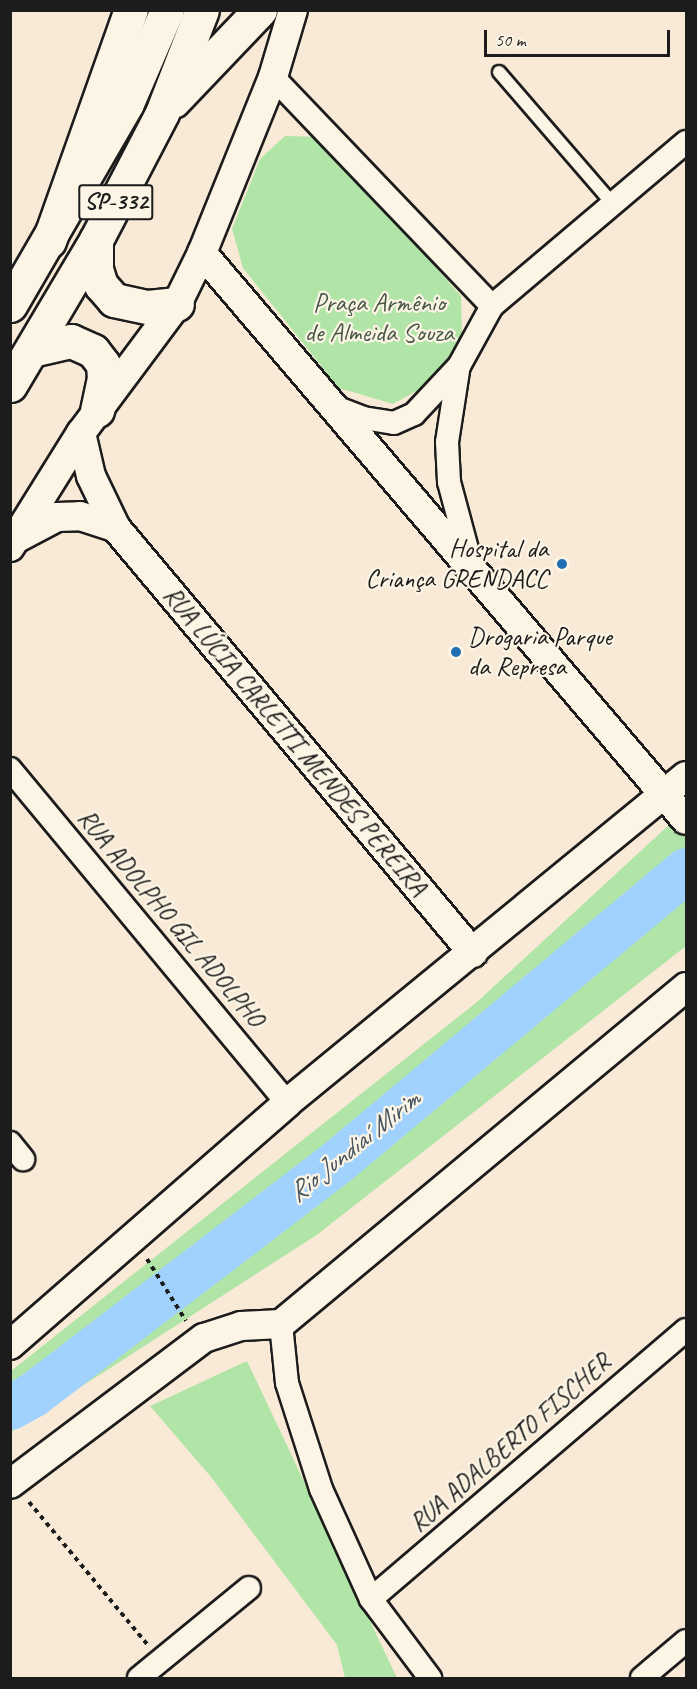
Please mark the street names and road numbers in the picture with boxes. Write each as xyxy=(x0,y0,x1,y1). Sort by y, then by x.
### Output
road number: SP-332 xyxy=(77,181,155,223)
street label: RUA LÚCIA CARLETTI MENDES PEREIRA xyxy=(156,579,434,903)
street label: RUA ADOLPHO GIL ADOLPHO xyxy=(71,803,271,1033)
street label: RUA ADALBERTO FISCHER xyxy=(403,1347,617,1539)

